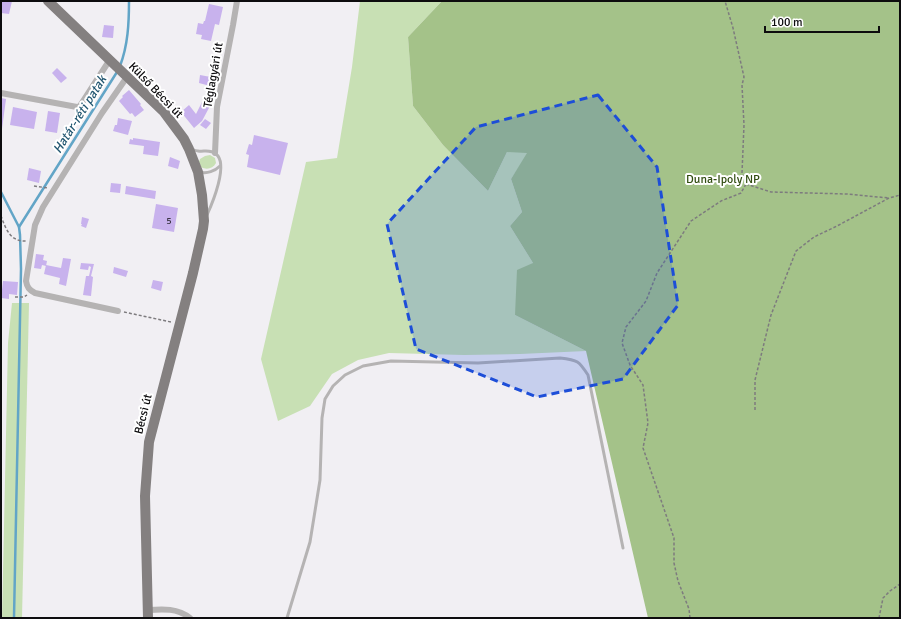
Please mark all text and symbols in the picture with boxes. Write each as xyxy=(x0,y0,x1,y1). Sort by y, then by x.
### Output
scale bar xyxy=(765,8,879,34)
text: 100 m xyxy=(771,15,803,30)
street label: Téglagyári út xyxy=(200,41,227,109)
street label: Külső Bécsi út xyxy=(125,59,186,121)
water label: Határ-réti patak xyxy=(50,71,111,156)
park label: Duna-Ipoly NP xyxy=(686,172,760,187)
house number: 5 xyxy=(166,215,172,227)
street label: Bécsi út xyxy=(131,392,156,436)

